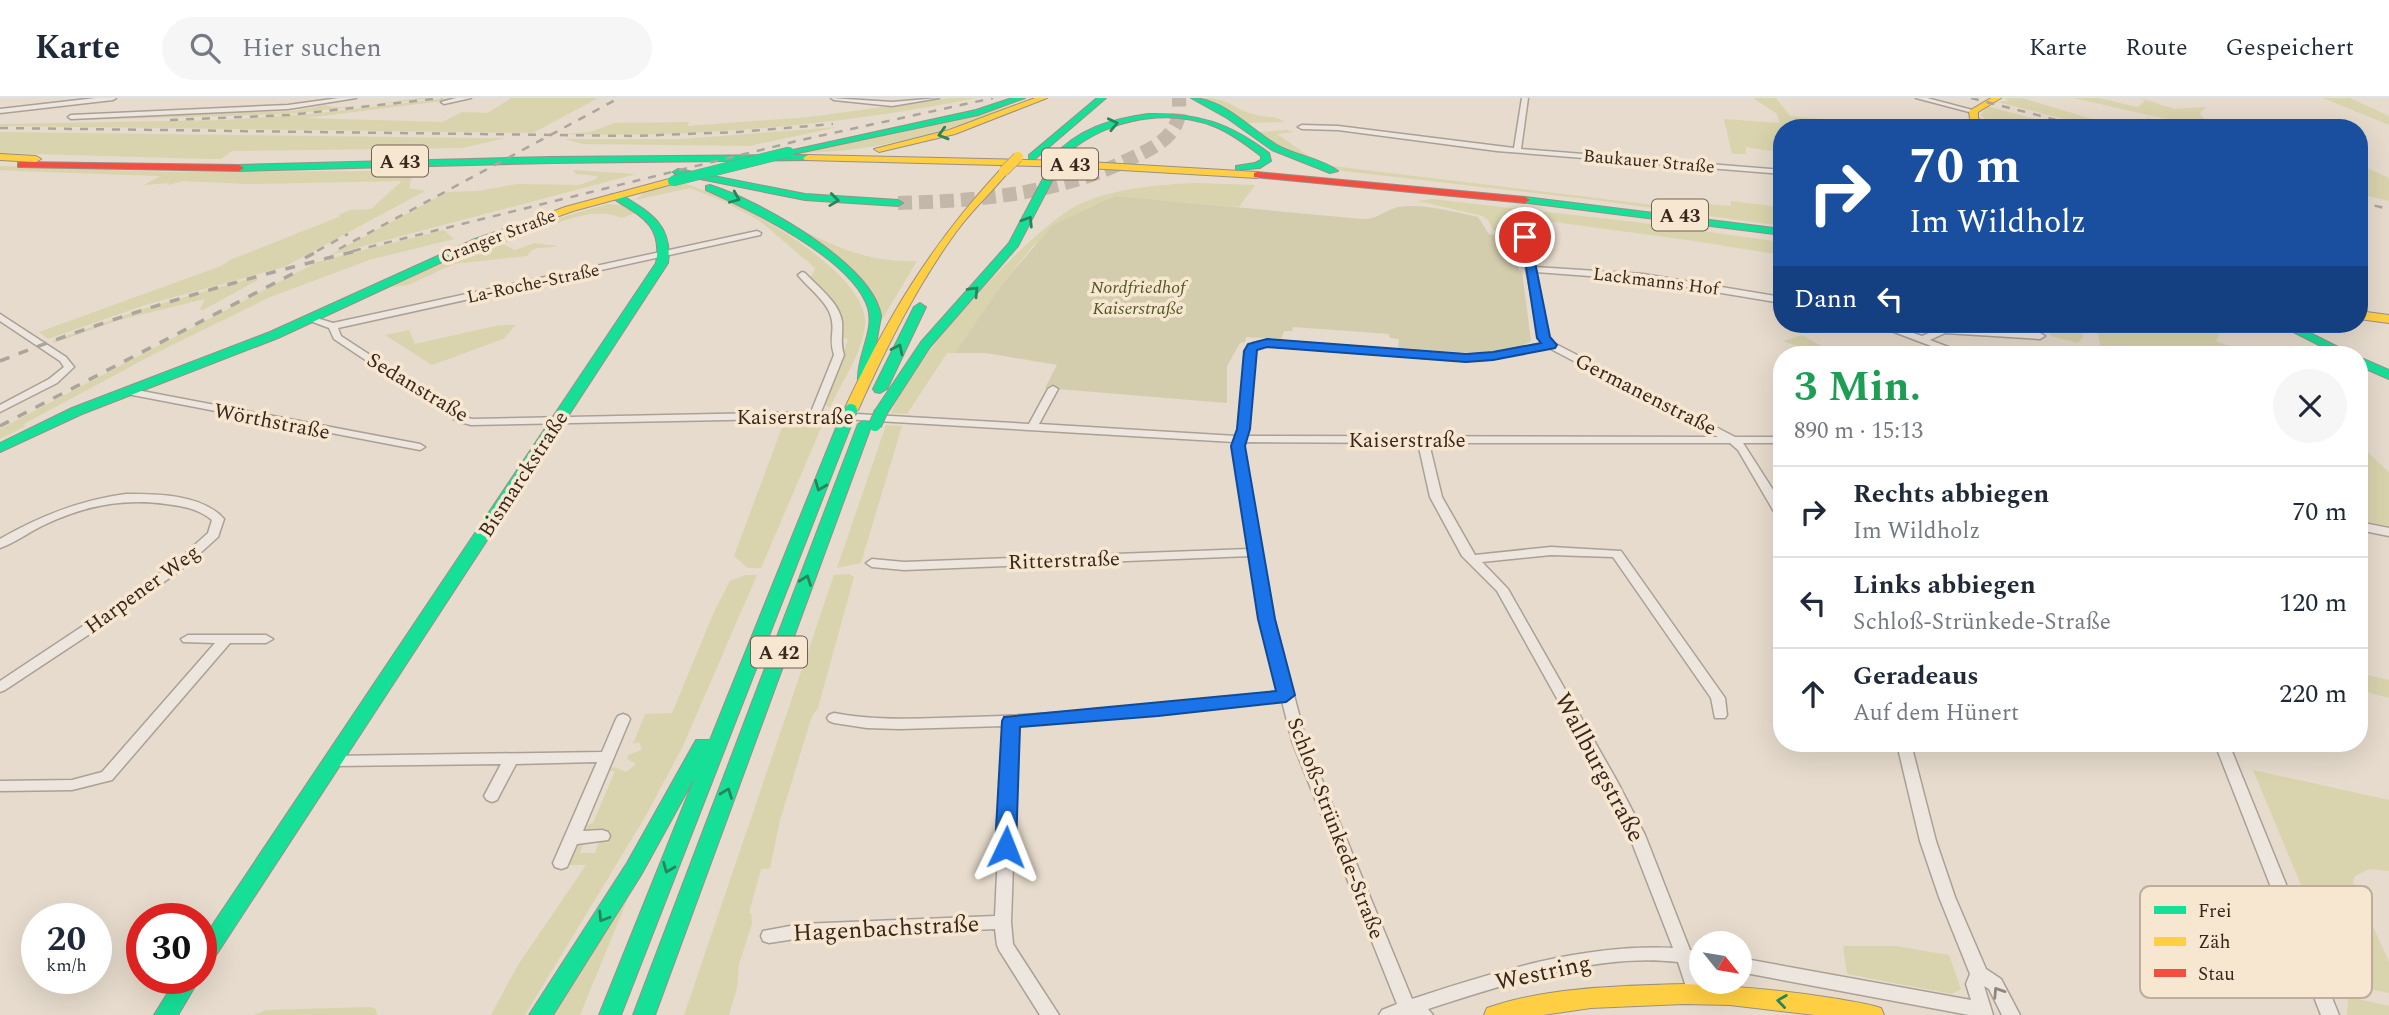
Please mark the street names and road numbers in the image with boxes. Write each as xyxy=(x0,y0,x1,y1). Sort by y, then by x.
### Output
street label: Baukauer Straße xyxy=(1582,142,1716,181)
road number: A 43 xyxy=(372,146,428,176)
road number: A 43 xyxy=(1042,148,1098,180)
road number: A 43 xyxy=(1652,200,1708,230)
street label: Cranger Straße xyxy=(437,202,560,271)
street label: La-Roche-Straße xyxy=(464,256,602,311)
street label: Lackmanns Hof xyxy=(1591,260,1722,303)
street label: Sedanstraße xyxy=(360,345,475,431)
street label: Germanenstraße xyxy=(1569,345,1722,444)
street label: Wörthstraße xyxy=(211,395,333,449)
street label: Kaiserstraße xyxy=(736,402,854,434)
street label: Bismarckstraße xyxy=(471,405,577,544)
street label: Kaiserstraße xyxy=(1348,425,1466,457)
street label: Harpener Weg xyxy=(78,537,207,643)
street label: Ritterstraße xyxy=(1008,543,1121,579)
road number: A 42 xyxy=(751,636,807,667)
street label: Wallburgstraße xyxy=(1545,686,1654,849)
street label: Schloß-Strünkede-Straße xyxy=(1278,713,1392,944)
street label: Hagenbachstraße xyxy=(792,906,980,952)
street label: Westring xyxy=(1492,945,1595,1001)

